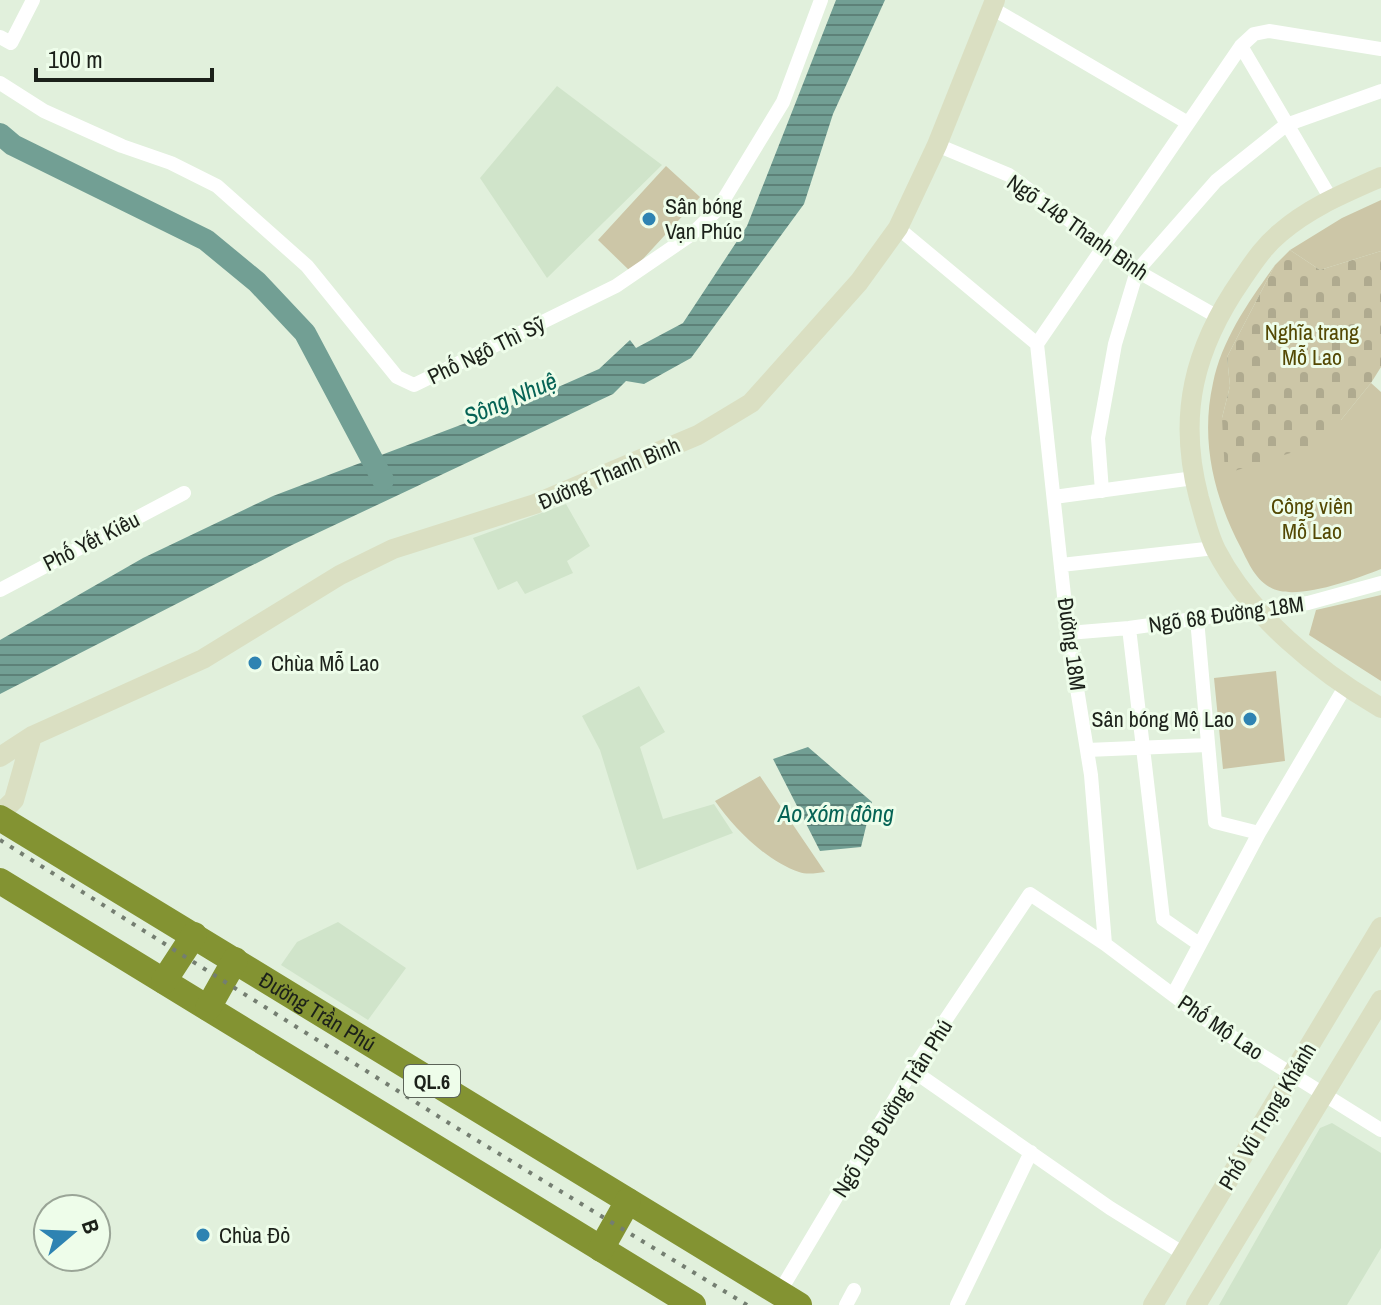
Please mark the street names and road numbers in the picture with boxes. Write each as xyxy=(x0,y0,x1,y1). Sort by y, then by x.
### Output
street label: Ngõ 148 Thanh Bình xyxy=(1001,167,1155,287)
street label: Phố Ngô Thì Sỹ xyxy=(422,309,550,391)
street label: Đường Thanh Bình xyxy=(534,430,684,516)
street label: Phố Yết Kiêu xyxy=(38,504,144,578)
street label: Ngõ 68 Đường 18M xyxy=(1146,588,1306,640)
street label: Đường 18M xyxy=(1051,596,1093,692)
street label: Đường Trần Phú xyxy=(254,965,382,1059)
street label: Phố Mộ Lao xyxy=(1172,987,1270,1067)
street label: Ngõ 108 Đường Trần Phú xyxy=(825,1013,959,1203)
street label: Phố Vũ Trọng Khánh xyxy=(1211,1037,1323,1195)
road number: QL.6 xyxy=(404,1065,460,1097)

